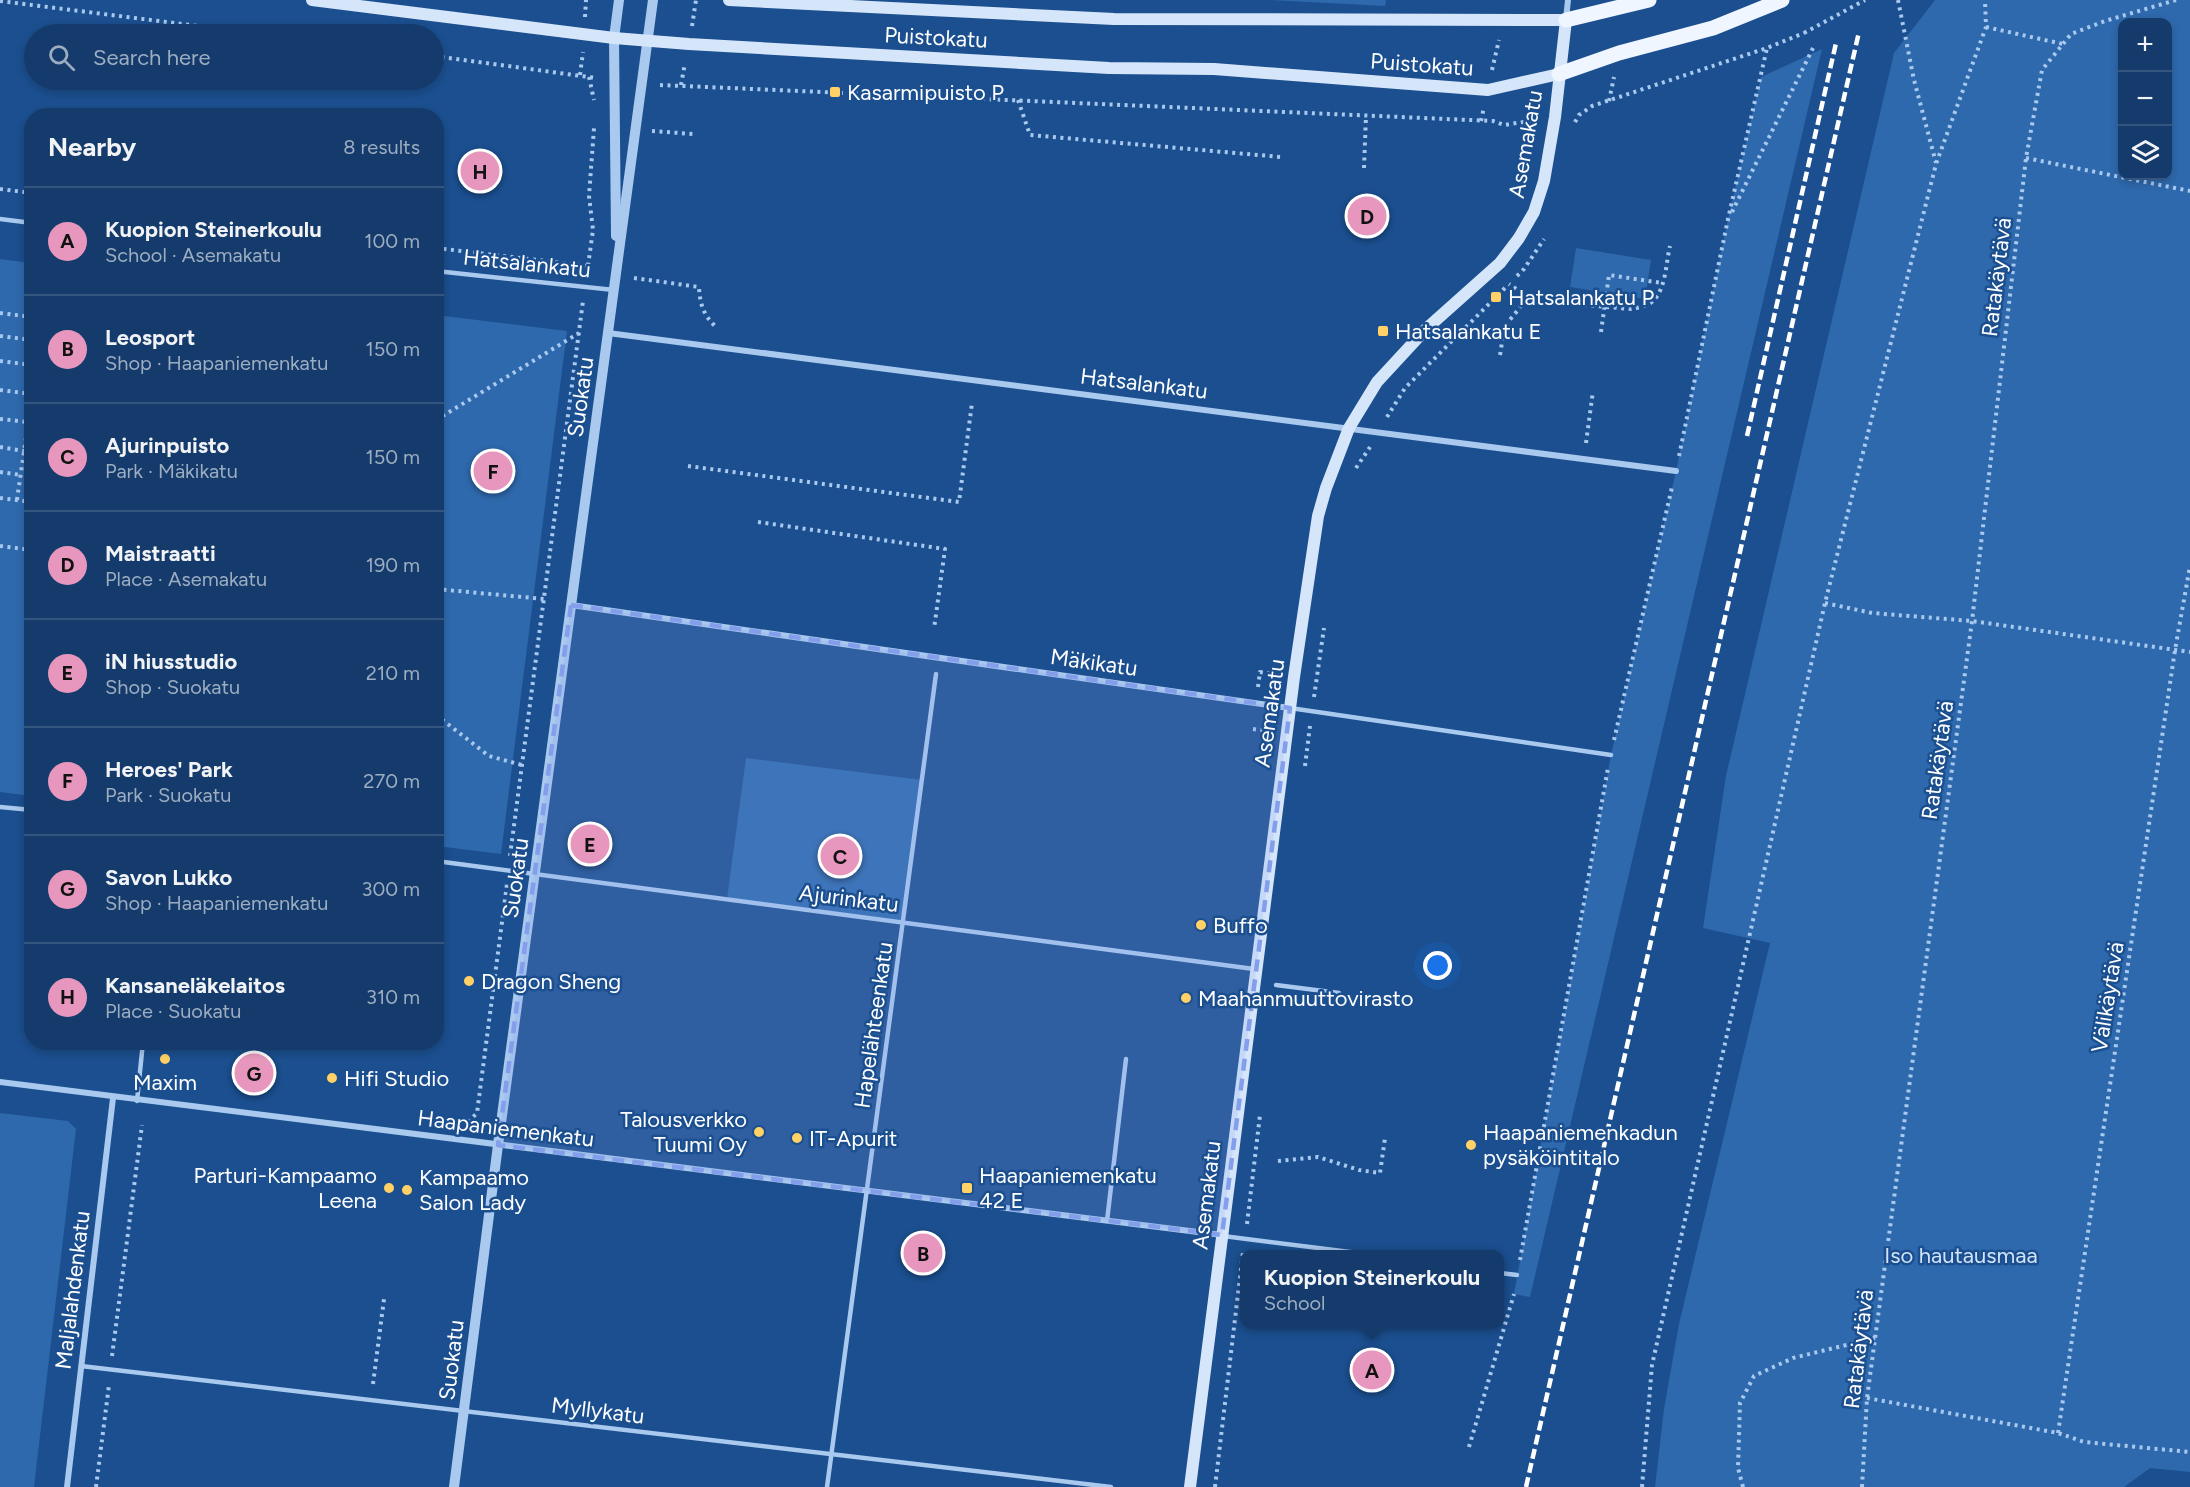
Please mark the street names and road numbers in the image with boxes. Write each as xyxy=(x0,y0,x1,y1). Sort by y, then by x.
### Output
street label: Puistokatu xyxy=(884,21,988,54)
street label: Puistokatu xyxy=(1369,47,1475,82)
street label: Asemakatu xyxy=(1503,88,1548,200)
street label: Ratakäytävä xyxy=(1976,216,2017,338)
street label: Hatsalankatu xyxy=(462,243,592,284)
street label: Suokatu xyxy=(562,355,599,439)
street label: Hatsalankatu xyxy=(1079,362,1209,405)
street label: Mäkikatu xyxy=(1049,643,1139,682)
street label: Asemakatu xyxy=(1249,657,1290,769)
street label: Ratakäytävä xyxy=(1916,699,1959,821)
street label: Suokatu xyxy=(497,836,534,920)
street label: Ajurinkatu xyxy=(798,879,900,918)
street label: Hapelähteenkatu xyxy=(848,940,899,1110)
street label: Välikäytävä xyxy=(2085,940,2130,1054)
street label: Haapaniemenkatu xyxy=(416,1104,596,1153)
street label: Asemakatu xyxy=(1186,1139,1227,1251)
street label: Maljalahdenkatu xyxy=(49,1209,96,1371)
street label: Ratakäytävä xyxy=(1838,1288,1879,1410)
street label: Suokatu xyxy=(433,1318,470,1402)
street label: Myllykatu xyxy=(550,1391,646,1430)

